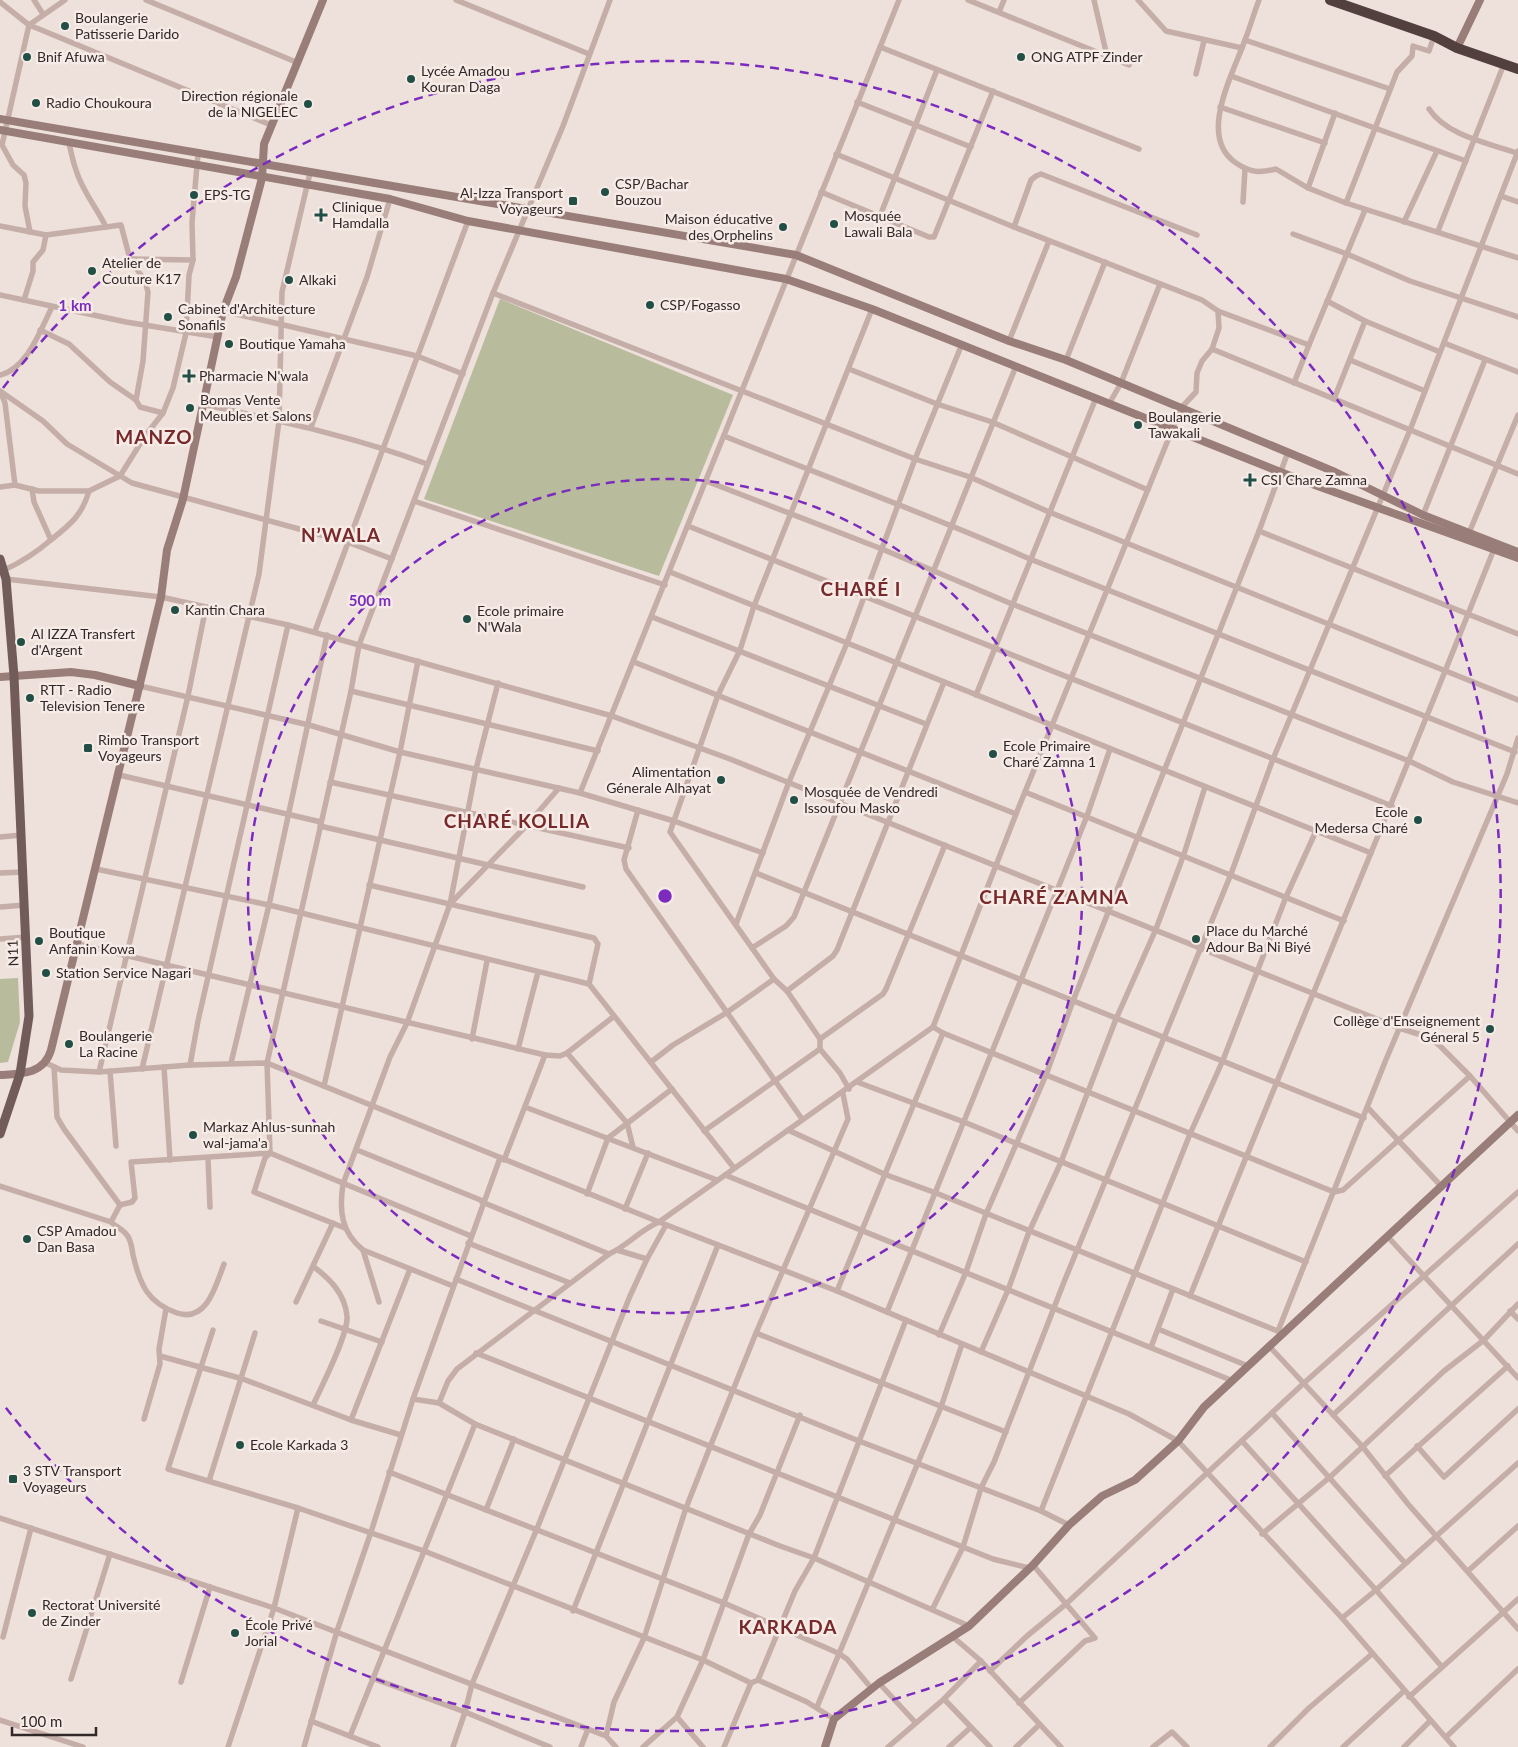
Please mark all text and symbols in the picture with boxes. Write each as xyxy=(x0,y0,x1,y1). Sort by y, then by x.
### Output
place label: Boulangerie Patisserie Darido xyxy=(75,9,179,42)
marker: Boulangerie Patisserie Darido xyxy=(59,20,71,32)
place label: Bnif Afuwa xyxy=(37,48,105,65)
place label: ONG ATPF Zinder xyxy=(1031,48,1142,65)
marker: Bnif Afuwa xyxy=(21,51,33,63)
marker: ONG ATPF Zinder xyxy=(1015,51,1027,63)
place label: Lycée Amadou Kouran Daga xyxy=(421,62,510,95)
marker: Lycée Amadou Kouran Daga xyxy=(405,73,417,85)
place label: Direction régionale de la NIGELEC xyxy=(181,87,299,120)
place label: Radio Choukoura xyxy=(46,94,152,111)
marker: Radio Choukoura xyxy=(30,97,42,109)
marker: Direction régionale de la NIGELEC xyxy=(302,98,314,110)
place label: CSP/Bachar Bouzou xyxy=(615,175,689,208)
place label: Al-Izza Transport Voyageurs xyxy=(460,184,563,217)
place label: EPS-TG xyxy=(204,186,250,203)
marker: CSP/Bachar Bouzou xyxy=(599,186,611,198)
marker: EPS-TG xyxy=(188,189,200,201)
marker: Al-Izza Transport Voyageurs xyxy=(567,195,579,207)
place label: Clinique Hamdalla xyxy=(332,198,389,231)
place label: Mosquée Lawali Bala xyxy=(844,207,912,240)
marker: Clinique Hamdalla xyxy=(314,208,328,222)
place label: Maison éducative des Orphelins xyxy=(665,210,773,243)
marker: Mosquée Lawali Bala xyxy=(828,218,840,230)
marker: Maison éducative des Orphelins xyxy=(777,221,789,233)
place label: Atelier de Couture K17 xyxy=(102,254,181,287)
marker: Atelier de Couture K17 xyxy=(86,265,98,277)
place label: Alkaki xyxy=(299,271,336,288)
marker: Alkaki xyxy=(283,274,295,286)
text: 1 km xyxy=(59,296,91,314)
place label: CSP/Fogasso xyxy=(660,296,741,313)
marker: CSP/Fogasso xyxy=(644,299,656,311)
place label: Cabinet d'Architecture Sonafils xyxy=(178,300,315,333)
marker: Cabinet d'Architecture Sonafils xyxy=(162,311,174,323)
place label: Boutique Yamaha xyxy=(239,335,346,352)
marker: Boutique Yamaha xyxy=(223,338,235,350)
place label: Pharmacie N'wala xyxy=(199,367,308,384)
marker: Pharmacie N'wala xyxy=(183,370,195,382)
place label: Bomas Vente Meubles et Salons xyxy=(200,391,312,424)
marker: Bomas Vente Meubles et Salons xyxy=(184,402,196,414)
place label: Boulangerie Tawakali xyxy=(1148,408,1221,441)
marker: Boulangerie Tawakali xyxy=(1132,419,1144,431)
district label: MANZO xyxy=(115,425,193,448)
place label: CSI Chare Zamna xyxy=(1261,471,1367,488)
marker: CSI Chare Zamna xyxy=(1243,473,1257,487)
district label: N’WALA xyxy=(301,523,381,546)
district label: CHARÉ I xyxy=(821,577,901,600)
text: 500 m xyxy=(349,591,391,609)
place label: Kantin Chara xyxy=(185,601,265,618)
place label: Ecole primaire N'Wala xyxy=(477,602,564,635)
marker: Kantin Chara xyxy=(169,604,181,616)
marker: Ecole primaire N'Wala xyxy=(461,613,473,625)
place label: Al IZZA Transfert d'Argent xyxy=(31,625,135,658)
marker: Al IZZA Transfert d'Argent xyxy=(15,636,27,648)
place label: RTT - Radio Television Tenere xyxy=(40,681,145,714)
marker: RTT - Radio Television Tenere xyxy=(24,692,36,704)
place label: Rimbo Transport Voyageurs xyxy=(98,731,199,764)
place label: Ecole Primaire Charé Zamna 1 xyxy=(1003,737,1096,770)
marker: Rimbo Transport Voyageurs xyxy=(82,742,94,754)
marker: Ecole Primaire Charé Zamna 1 xyxy=(987,748,999,760)
place label: Alimentation Génerale Alhayat xyxy=(606,763,711,796)
marker: Alimentation Génerale Alhayat xyxy=(715,774,727,786)
place label: Mosquée de Vendredi Issoufou Masko xyxy=(804,783,938,816)
marker: Mosquée de Vendredi Issoufou Masko xyxy=(788,794,800,806)
place label: Ecole Medersa Charé xyxy=(1315,803,1408,836)
district label: CHARÉ KOLLIA xyxy=(444,809,590,832)
marker: Ecole Medersa Charé xyxy=(1412,814,1424,826)
district label: CHARÉ ZAMNA xyxy=(979,885,1129,908)
centre of rings xyxy=(656,887,674,905)
place label: Place du Marché Adour Ba Ni Biyé xyxy=(1206,922,1311,955)
place label: Boutique Anfanin Kowa xyxy=(49,924,135,957)
marker: Place du Marché Adour Ba Ni Biyé xyxy=(1190,933,1202,945)
marker: Boutique Anfanin Kowa xyxy=(33,935,45,947)
street label: N11 xyxy=(4,939,21,967)
place label: Station Service Nagari xyxy=(56,964,191,981)
marker: Station Service Nagari xyxy=(40,967,52,979)
place label: Collège d'Enseignement Géneral 5 xyxy=(1333,1012,1480,1045)
marker: Collège d'Enseignement Géneral 5 xyxy=(1484,1023,1496,1035)
place label: Boulangerie La Racine xyxy=(79,1027,152,1060)
marker: Boulangerie La Racine xyxy=(63,1038,75,1050)
place label: Markaz Ahlus-sunnah wal-jama'a xyxy=(203,1118,335,1151)
marker: Markaz Ahlus-sunnah wal-jama'a xyxy=(187,1129,199,1141)
place label: CSP Amadou Dan Basa xyxy=(37,1222,117,1255)
marker: CSP Amadou Dan Basa xyxy=(21,1233,33,1245)
place label: Ecole Karkada 3 xyxy=(250,1436,348,1453)
marker: Ecole Karkada 3 xyxy=(234,1439,246,1451)
place label: 3 STV Transport Voyageurs xyxy=(23,1462,121,1495)
marker: 3 STV Transport Voyageurs xyxy=(7,1473,19,1485)
place label: Rectorat Université de Zinder xyxy=(42,1596,160,1629)
marker: Rectorat Université de Zinder xyxy=(26,1607,38,1619)
district label: KARKADA xyxy=(739,1615,837,1638)
place label: École Privé Jorial xyxy=(245,1616,313,1649)
marker: École Privé Jorial xyxy=(229,1627,241,1639)
scale bar xyxy=(12,1704,96,1736)
text: 100 m xyxy=(20,1712,62,1730)

